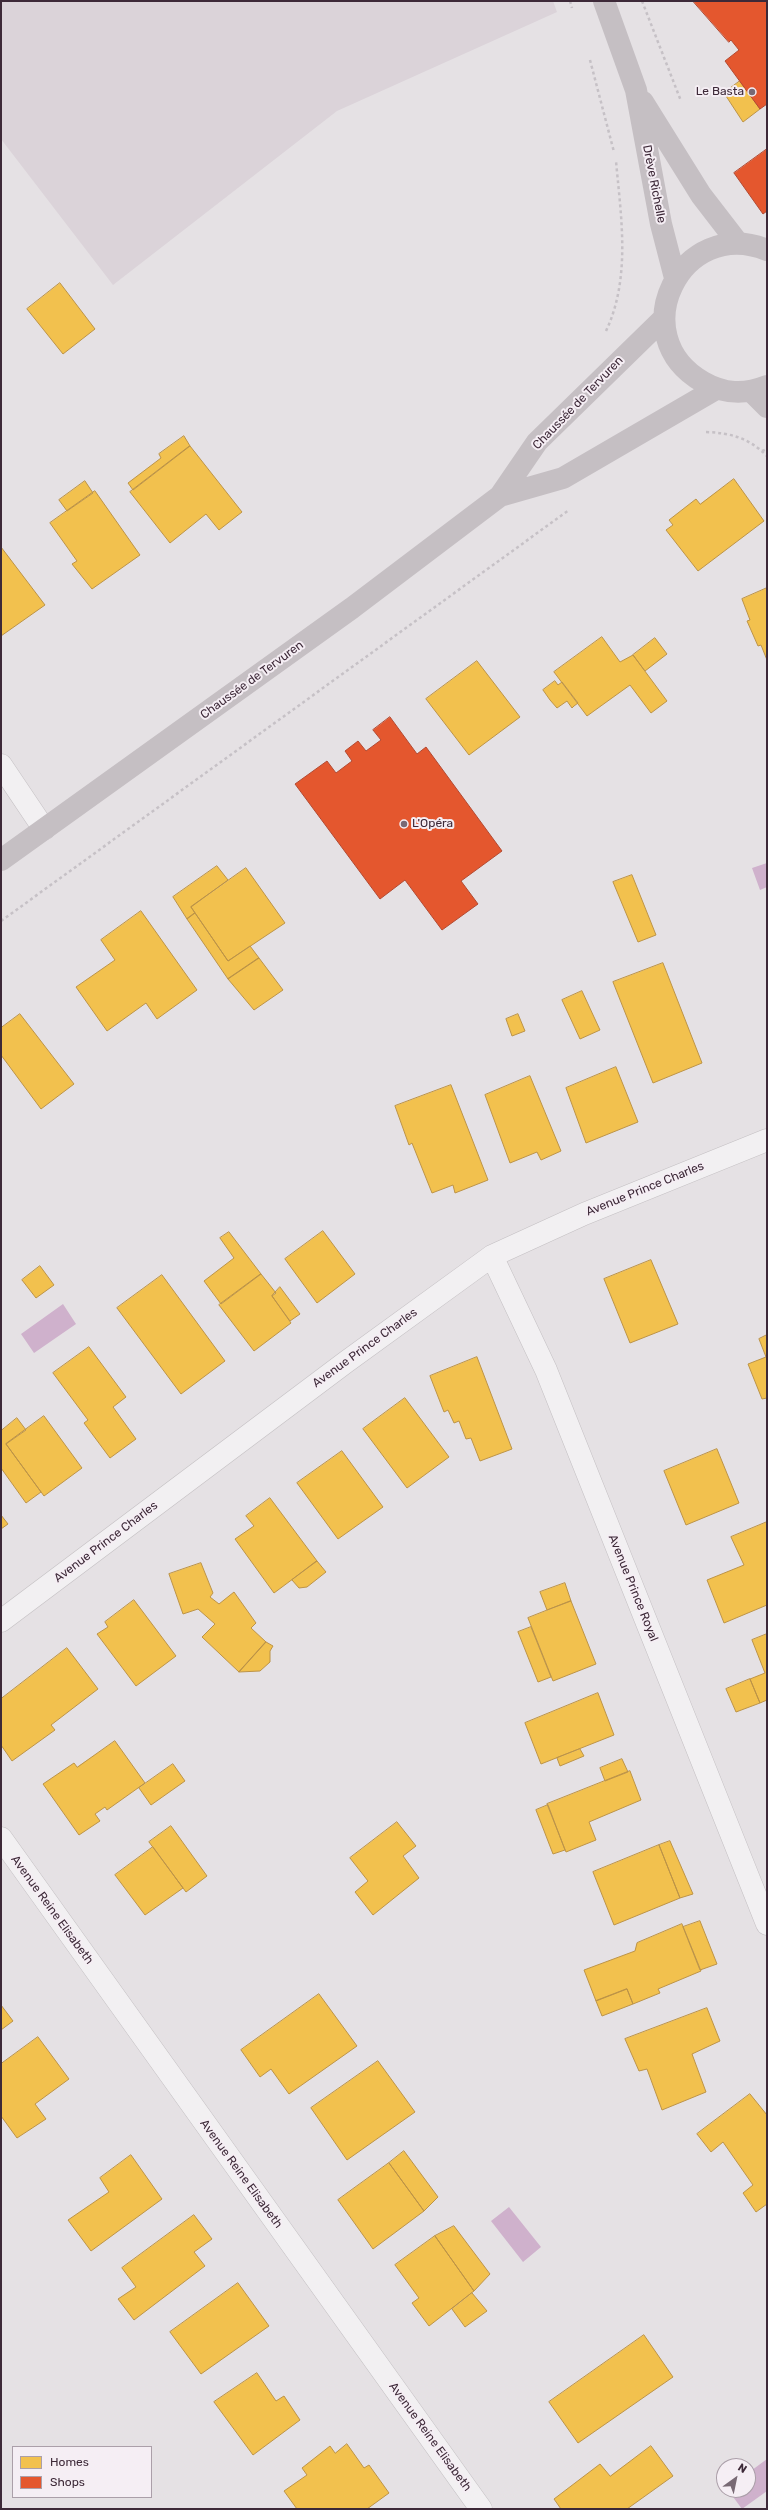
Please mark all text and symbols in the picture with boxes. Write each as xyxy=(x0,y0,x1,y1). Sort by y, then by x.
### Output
place label: Le Basta xyxy=(696,85,744,99)
marker: Le Basta xyxy=(747,87,757,97)
street label: Drève Richelle xyxy=(639,144,669,224)
street label: Chaussée de Tervuren xyxy=(530,353,626,453)
street label: Chaussée de Tervuren xyxy=(198,638,306,722)
place label: L'Opéra xyxy=(412,817,453,831)
marker: L'Opéra xyxy=(399,819,409,829)
street label: Avenue Prince Charles xyxy=(584,1159,706,1219)
street label: Avenue Prince Charles xyxy=(310,1305,420,1391)
street label: Avenue Prince Charles xyxy=(51,1498,161,1586)
street label: Avenue Prince Royal xyxy=(605,1532,661,1644)
street label: Avenue Reine Elisabeth xyxy=(8,1853,96,1967)
street label: Avenue Reine Elisabeth xyxy=(197,2117,285,2231)
street label: Avenue Reine Elisabeth xyxy=(386,2380,474,2494)
legend xyxy=(12,2446,152,2498)
text: Homes xyxy=(50,2455,89,2469)
north arrow xyxy=(716,2458,756,2498)
text: N xyxy=(735,2461,749,2476)
text: Shops xyxy=(50,2475,85,2489)

